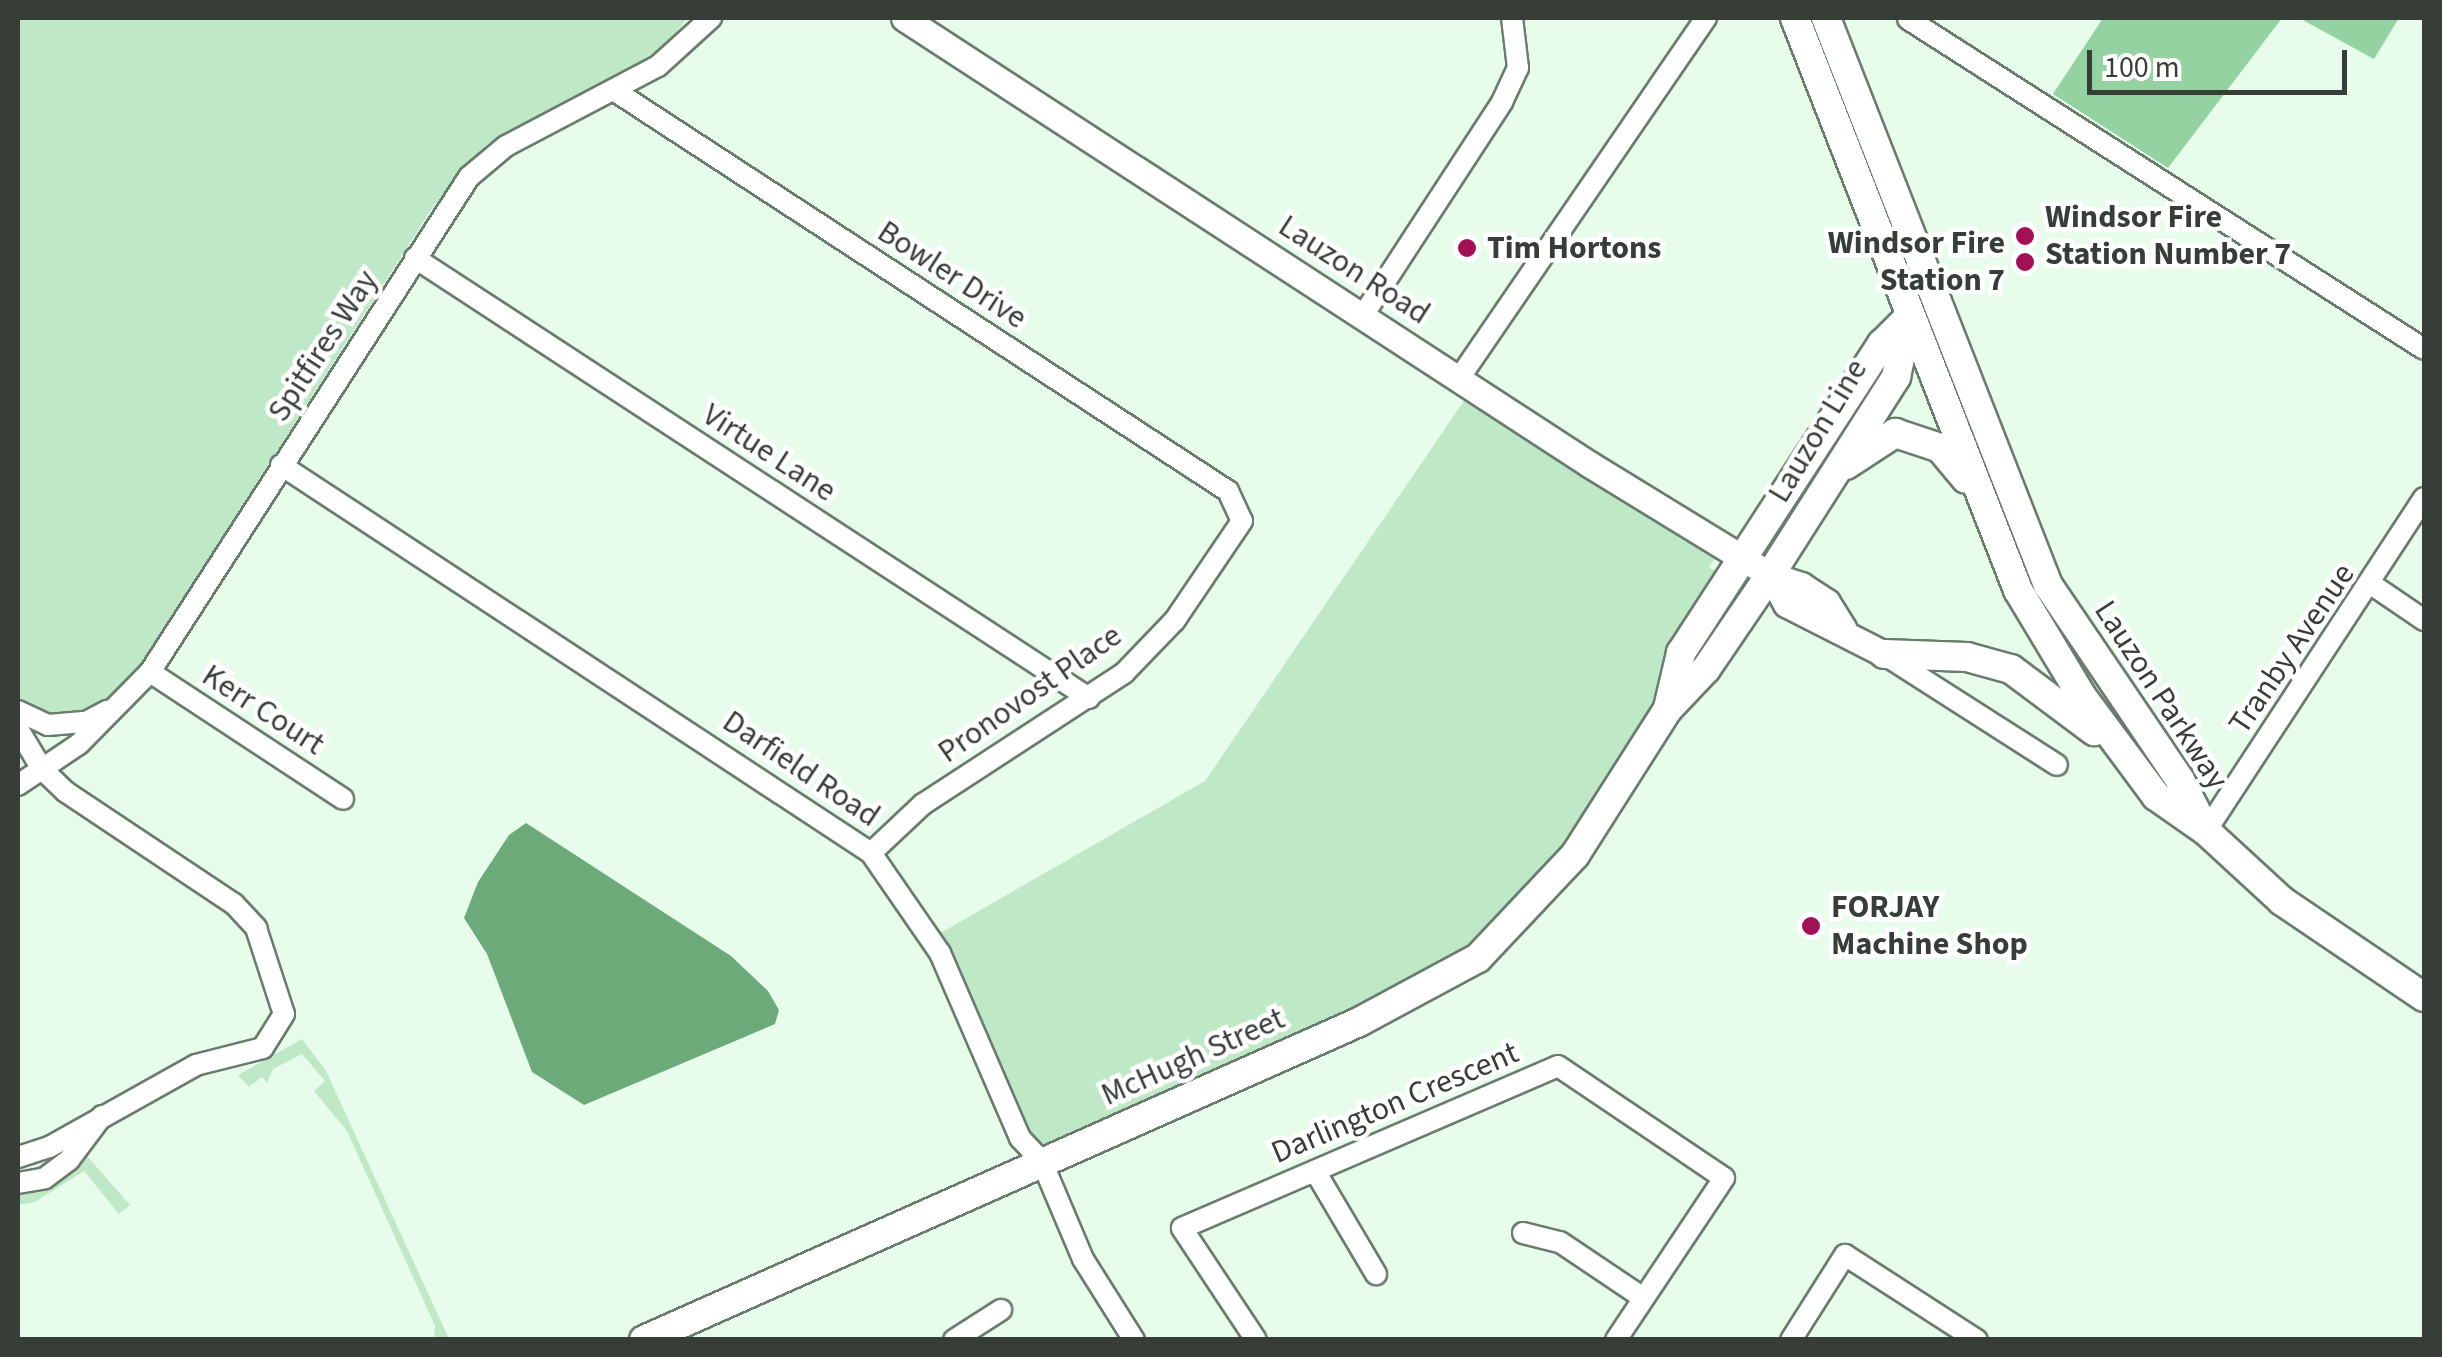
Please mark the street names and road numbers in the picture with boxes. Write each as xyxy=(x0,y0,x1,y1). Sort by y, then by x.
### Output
street label: Lauzon Road xyxy=(1271,207,1437,333)
street label: Bowler Drive xyxy=(870,213,1034,337)
street label: Spitfires Way xyxy=(260,263,386,429)
street label: Lauzon Line xyxy=(1760,352,1876,510)
street label: Virtue Lane xyxy=(695,396,843,510)
street label: Tranby Avenue xyxy=(2221,557,2363,741)
street label: Lauzon Parkway xyxy=(2086,593,2236,797)
street label: Pronovost Place xyxy=(931,617,1129,771)
street label: Kerr Court xyxy=(195,656,331,764)
street label: Darfield Road xyxy=(715,702,887,836)
street label: McHugh Street xyxy=(1096,1000,1290,1114)
street label: Darlington Crescent xyxy=(1266,1034,1524,1172)

